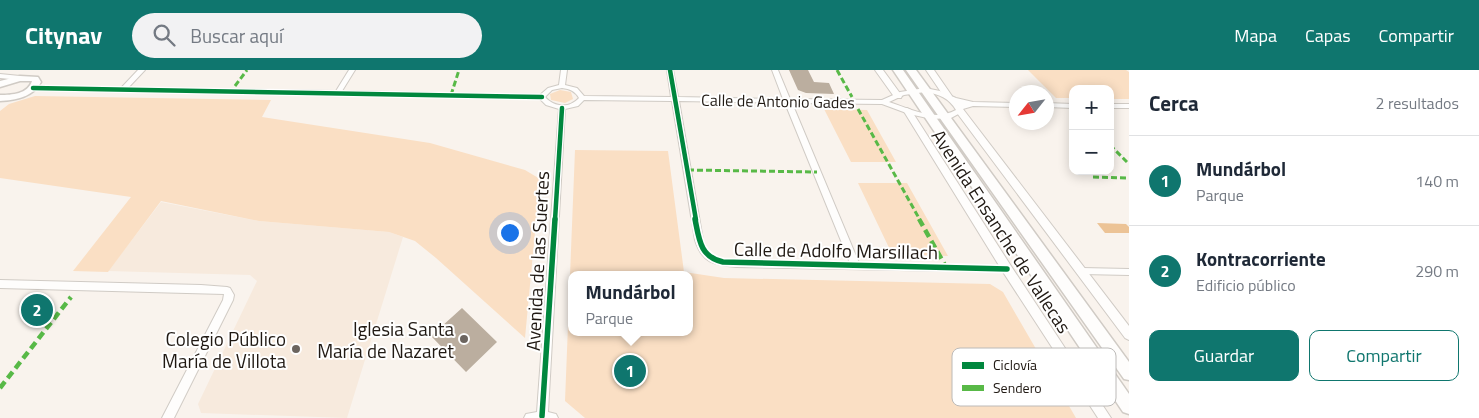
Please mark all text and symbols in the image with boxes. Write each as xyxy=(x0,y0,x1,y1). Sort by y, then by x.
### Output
search box xyxy=(132,13,482,58)
text: Citynav xyxy=(25,17,102,53)
icon: search xyxy=(150,21,178,49)
text: Buscar aquí xyxy=(190,21,283,50)
text: Mapa xyxy=(1234,22,1277,49)
text: Capas xyxy=(1305,22,1351,49)
text: Compartir xyxy=(1379,22,1454,49)
north arrow xyxy=(1009,85,1054,130)
map controls xyxy=(1069,85,1114,175)
button: + xyxy=(1069,85,1114,130)
text: Cerca xyxy=(1149,87,1199,119)
street label: Calle de Antonio Gades xyxy=(701,88,855,114)
text: 2 resultados xyxy=(1375,91,1459,115)
street label: Avenida Ensanche de Vallecas xyxy=(925,123,1079,339)
button: − xyxy=(1069,130,1114,175)
text: Mundárbol xyxy=(1196,154,1286,183)
text: 1 xyxy=(1161,169,1169,193)
text: 140 m xyxy=(1415,169,1459,193)
street label: Avenida de las Suertes xyxy=(518,170,556,352)
text: Parque xyxy=(1196,183,1244,207)
your location xyxy=(497,220,523,246)
street label: Calle de Adolfo Marsillach xyxy=(734,234,938,266)
text: Kontracorriente xyxy=(1196,244,1326,273)
text: 2 xyxy=(1161,259,1169,283)
text: 290 m xyxy=(1415,259,1459,283)
popup xyxy=(568,271,693,336)
text: Edificio público xyxy=(1196,273,1296,297)
text: Mundárbol xyxy=(585,277,676,306)
pin: 2 xyxy=(21,291,53,329)
text: Parque xyxy=(585,306,633,330)
place label: Iglesia Santa María de Nazaret xyxy=(317,314,454,365)
place label: Colegio Público María de Villota xyxy=(162,324,286,375)
button: Guardar xyxy=(1149,330,1299,381)
button: Compartir xyxy=(1309,330,1459,381)
marker: Iglesia Santa María de Nazaret xyxy=(458,333,470,345)
marker: Colegio Público María de Villota xyxy=(290,343,302,355)
legend xyxy=(952,348,1116,406)
pin: 1 xyxy=(614,352,646,390)
text: Ciclovía xyxy=(993,354,1037,375)
text: Sendero xyxy=(993,377,1042,398)

